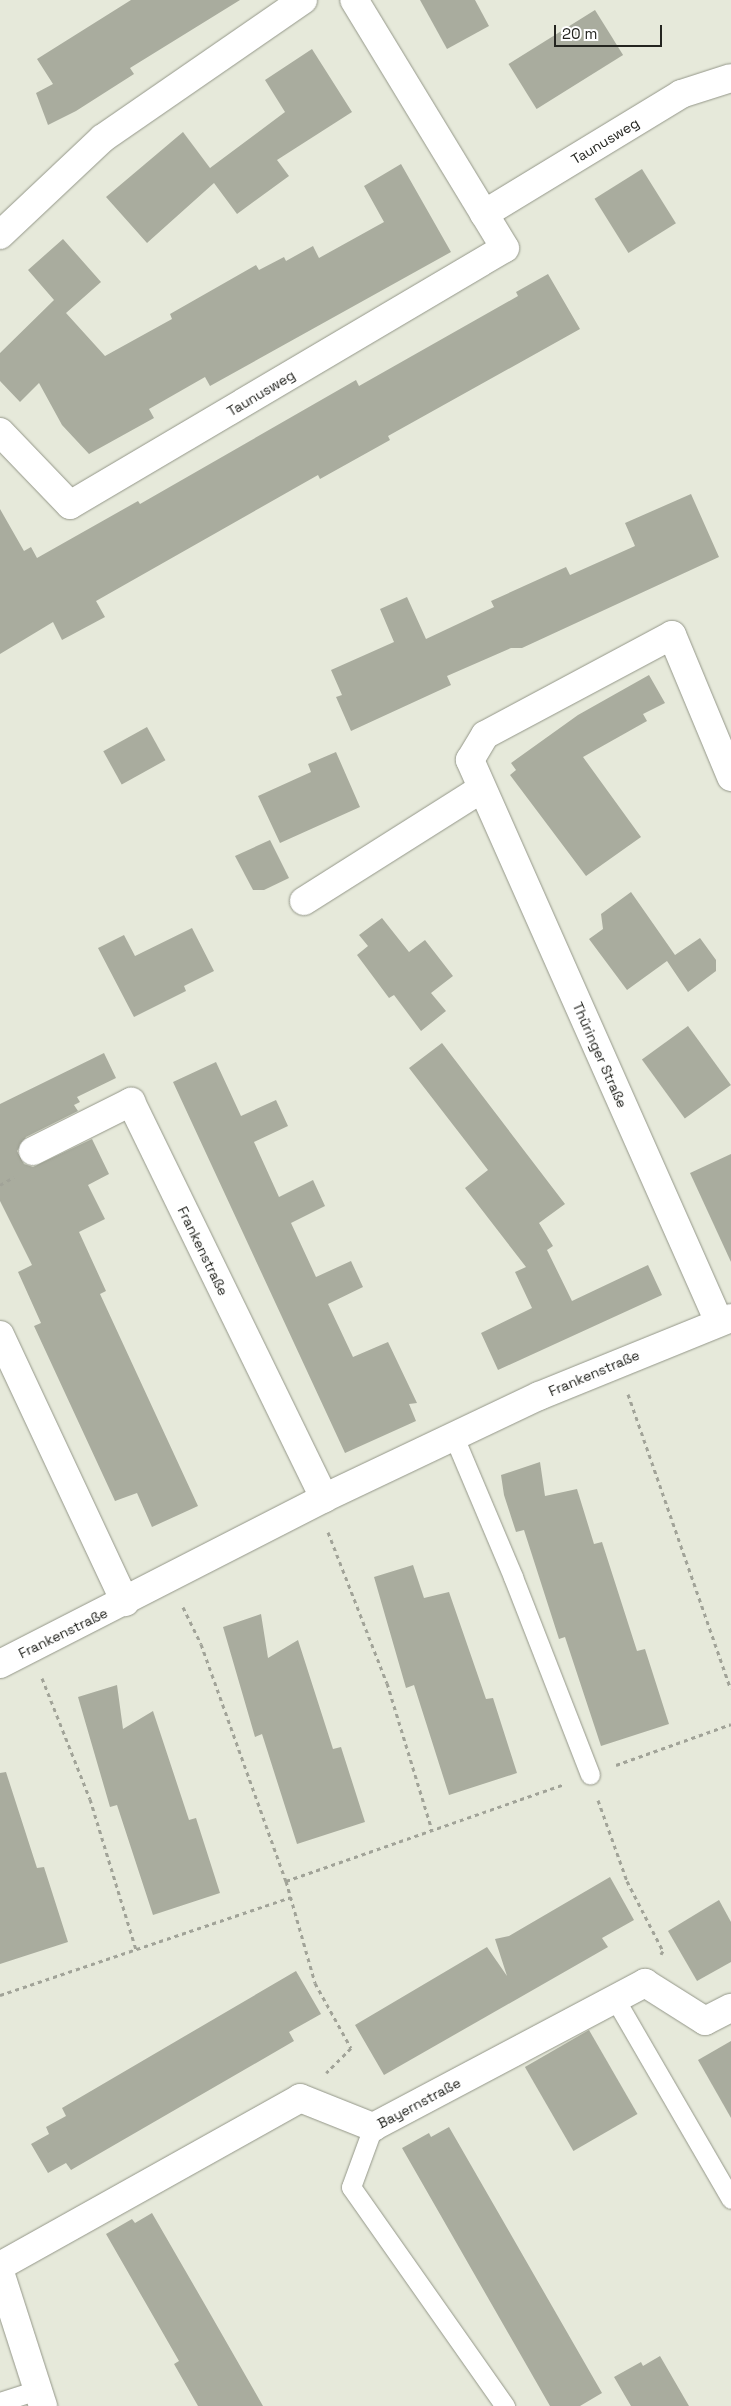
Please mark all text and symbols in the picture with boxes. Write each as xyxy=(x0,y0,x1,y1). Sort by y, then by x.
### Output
scale bar xyxy=(556,15,664,47)
text: 20 m xyxy=(562,24,597,43)
street label: Taunusweg xyxy=(568,114,642,168)
street label: Taunusweg xyxy=(224,366,298,420)
street label: Thüringer Straße xyxy=(569,1000,631,1110)
street label: Frankenstraße xyxy=(174,1204,232,1298)
street label: Frankenstraße xyxy=(546,1346,642,1400)
street label: Frankenstraße xyxy=(16,1604,110,1662)
street label: Bayernstraße xyxy=(375,2074,463,2132)

